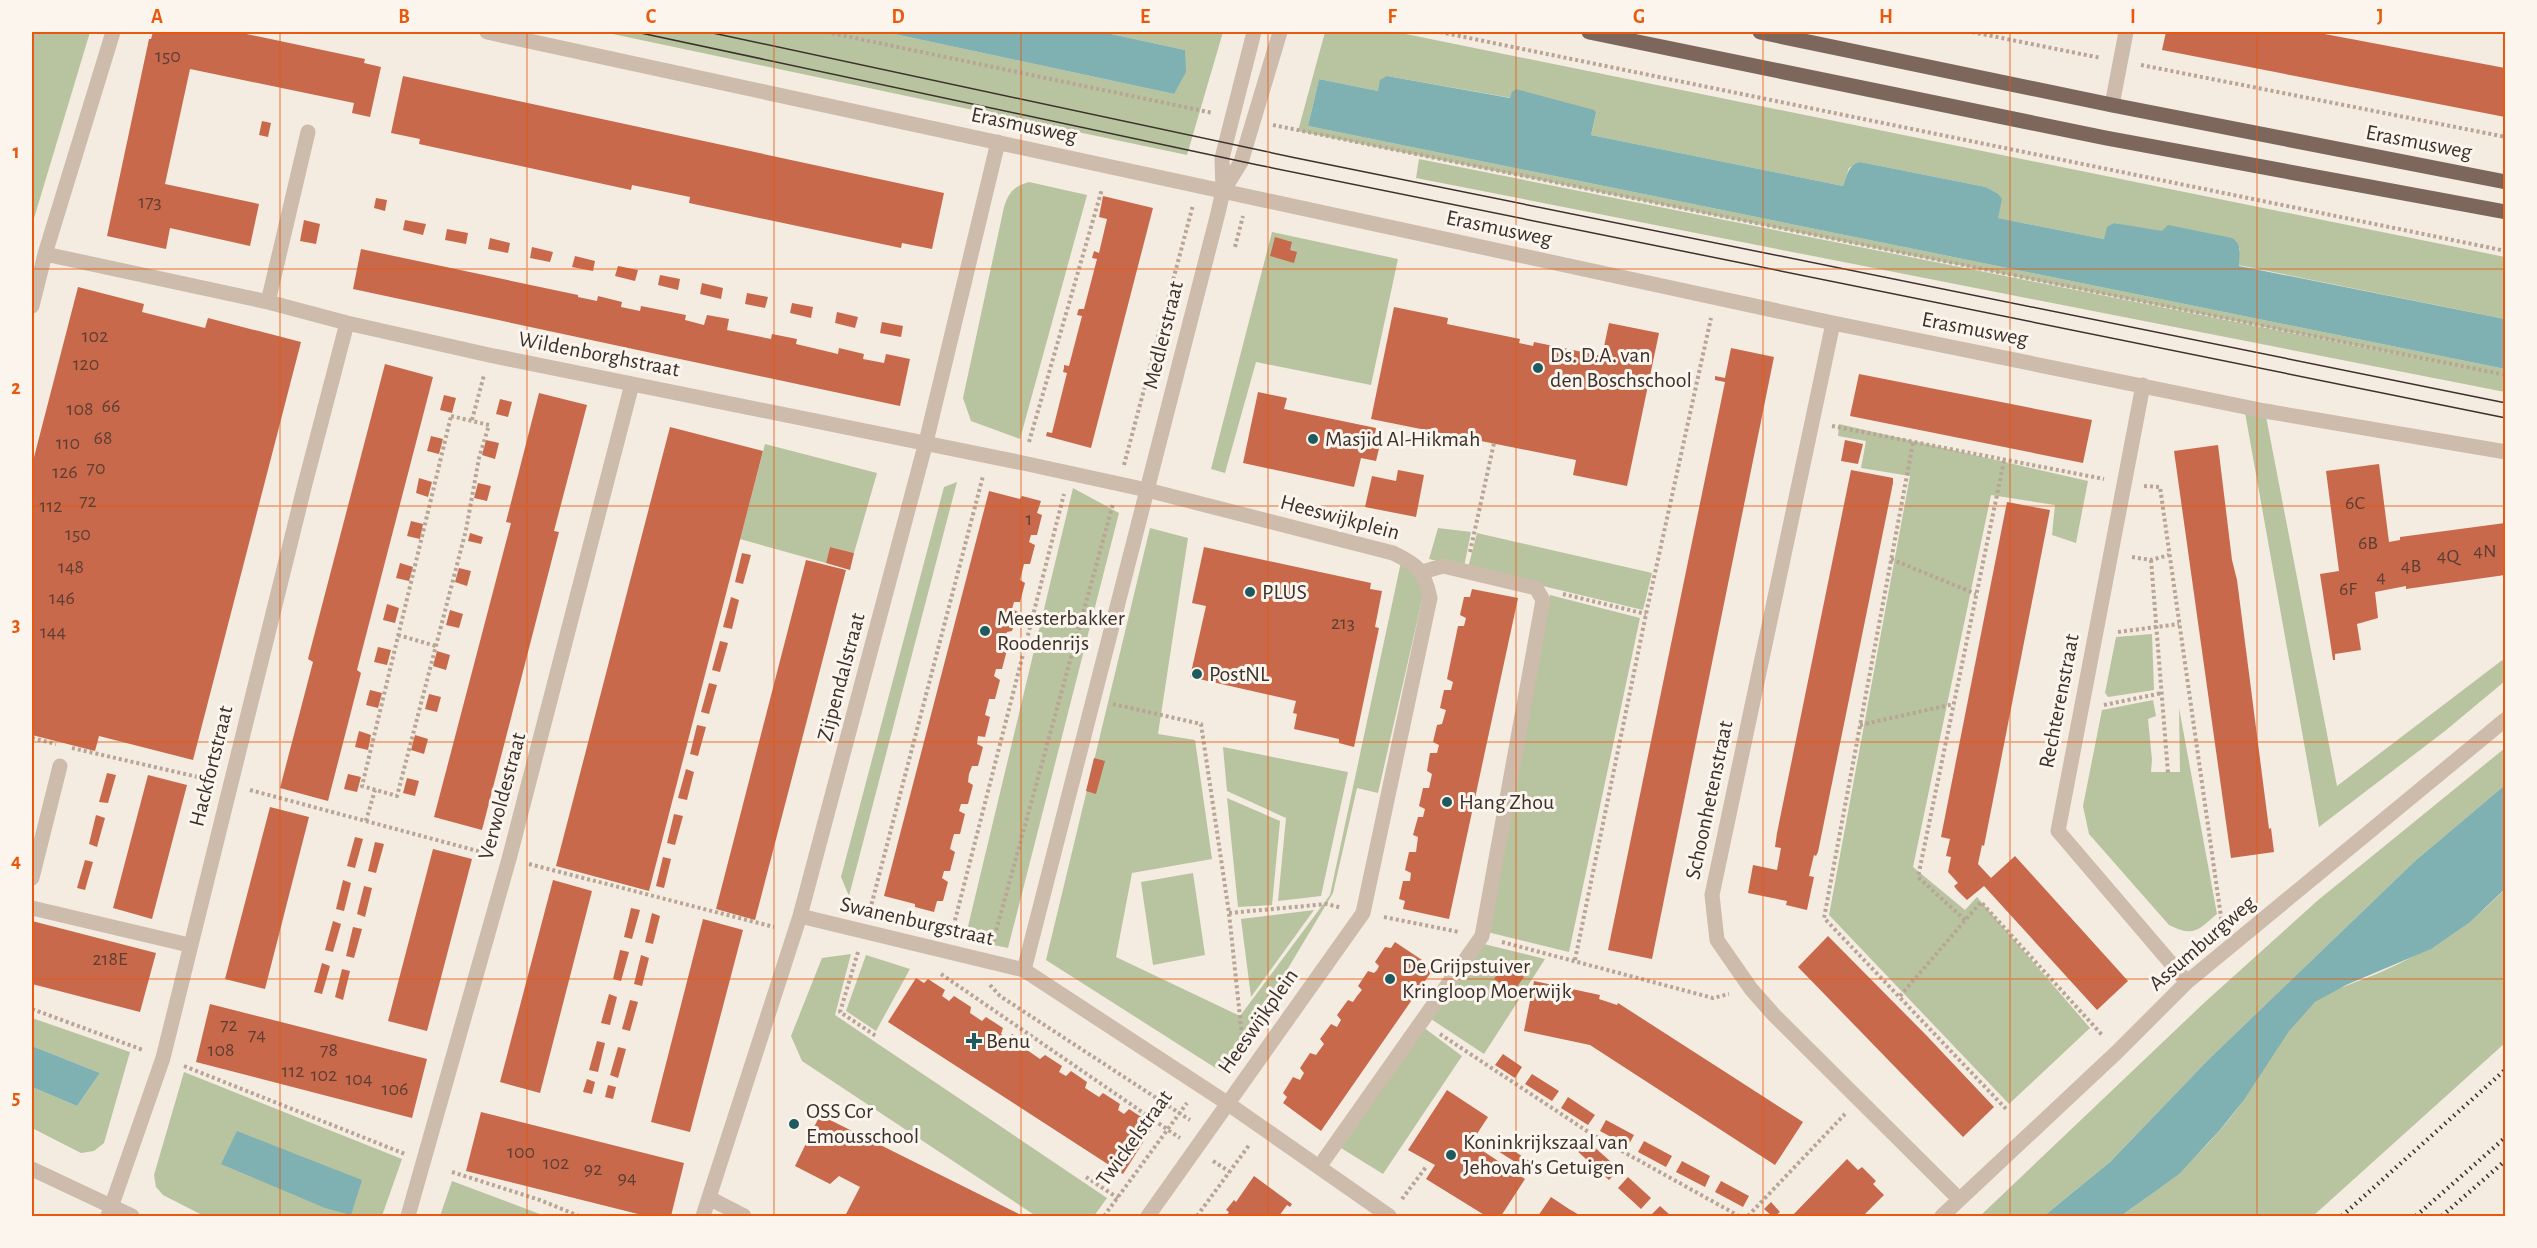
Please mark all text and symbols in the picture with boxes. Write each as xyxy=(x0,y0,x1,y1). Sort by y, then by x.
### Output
text: A xyxy=(151,7,163,27)
text: B xyxy=(398,7,410,27)
text: C xyxy=(646,7,657,27)
text: D xyxy=(891,7,905,27)
text: E xyxy=(1140,7,1150,27)
text: F xyxy=(1387,7,1397,27)
text: G xyxy=(1633,7,1645,27)
text: H xyxy=(1879,7,1893,27)
text: I xyxy=(2130,7,2136,27)
text: J xyxy=(2377,7,2383,27)
house number: 150 xyxy=(155,46,181,66)
street label: Erasmusweg xyxy=(969,103,1079,147)
street label: Erasmusweg xyxy=(2364,121,2474,163)
text: 1 xyxy=(12,142,20,162)
house number: 173 xyxy=(138,192,162,212)
street label: Erasmusweg xyxy=(1444,206,1554,250)
street label: Medlerstraat xyxy=(1139,279,1187,391)
street label: Erasmusweg xyxy=(1920,308,2030,350)
house number: 102 xyxy=(82,326,108,346)
street label: Wildenborghstraat xyxy=(516,328,682,380)
place label: Ds. D.A. van den Boschschool xyxy=(1550,344,1692,391)
house number: 120 xyxy=(73,354,99,374)
marker: Ds. D.A. van den Boschschool xyxy=(1531,361,1545,375)
text: 2 xyxy=(11,378,21,398)
house number: 66 xyxy=(102,396,120,416)
house number: 108 xyxy=(67,399,93,419)
house number: 68 xyxy=(94,428,112,448)
place label: Masjid Al-Hikmah xyxy=(1325,428,1480,450)
marker: Masjid Al-Hikmah xyxy=(1306,432,1320,446)
house number: 110 xyxy=(56,433,80,453)
house number: 70 xyxy=(87,458,105,478)
house number: 126 xyxy=(52,462,78,482)
house number: 72 xyxy=(79,491,97,511)
street label: Heeswijkplein xyxy=(1278,491,1402,543)
house number: 6C xyxy=(2345,493,2365,513)
house number: 112 xyxy=(40,496,62,516)
house number: 1 xyxy=(1026,509,1032,529)
house number: 150 xyxy=(65,524,91,544)
house number: 6B xyxy=(2358,533,2378,553)
house number: 4N xyxy=(2473,541,2497,561)
house number: 4Q xyxy=(2437,546,2461,566)
house number: 4B xyxy=(2401,556,2421,576)
house number: 148 xyxy=(58,557,84,577)
house number: 4 xyxy=(2376,567,2386,587)
house number: 6F xyxy=(2339,579,2357,599)
place label: PLUS xyxy=(1262,581,1307,603)
marker: PLUS xyxy=(1243,585,1257,599)
house number: 146 xyxy=(49,588,75,608)
place label: Meesterbakker Roodenrijs xyxy=(997,607,1125,654)
street label: Zijpendalstraat xyxy=(813,610,869,744)
house number: 213 xyxy=(1331,613,1355,633)
text: 3 xyxy=(12,615,20,635)
house number: 144 xyxy=(40,622,66,642)
marker: Meesterbakker Roodenrijs xyxy=(978,624,992,638)
street label: Rechterenstraat xyxy=(2035,632,2083,770)
place label: PostNL xyxy=(1209,663,1270,685)
marker: PostNL xyxy=(1190,667,1204,681)
street label: Hackfortstraat xyxy=(185,703,237,829)
street label: Schoonhetenstraat xyxy=(1681,719,1737,881)
street label: Verwoldestraat xyxy=(474,730,530,862)
place label: Hang Zhou xyxy=(1459,791,1554,813)
marker: Hang Zhou xyxy=(1440,795,1454,809)
text: 4 xyxy=(11,851,21,871)
street label: Assumburgweg xyxy=(2145,891,2260,995)
street label: Swanenburgstraat xyxy=(838,893,996,949)
house number: 218E xyxy=(92,949,128,969)
place label: De Grijpstuiver Kringloop Moerwijk xyxy=(1402,955,1571,1002)
street label: Heeswijkplein xyxy=(1214,965,1302,1077)
marker: De Grijpstuiver Kringloop Moerwijk xyxy=(1383,972,1397,986)
house number: 72 xyxy=(220,1015,238,1035)
house number: 74 xyxy=(248,1025,266,1045)
place label: Benu xyxy=(986,1030,1030,1052)
marker: Benu xyxy=(967,1034,981,1048)
house number: 108 xyxy=(208,1040,234,1060)
house number: 78 xyxy=(320,1040,338,1060)
house number: 112 xyxy=(282,1061,304,1081)
house number: 102 xyxy=(311,1065,337,1085)
house number: 104 xyxy=(345,1069,373,1089)
house number: 106 xyxy=(382,1079,408,1099)
street label: Twickelstraat xyxy=(1092,1086,1176,1190)
text: 5 xyxy=(12,1088,20,1108)
place label: OSS Cor Emousschool xyxy=(806,1100,919,1147)
marker: OSS Cor Emousschool xyxy=(787,1117,801,1131)
place label: Koninkrijkszaal van Jehovah's Getuigen xyxy=(1463,1131,1628,1178)
house number: 100 xyxy=(507,1142,535,1162)
marker: Koninkrijkszaal van Jehovah's Getuigen xyxy=(1444,1148,1458,1162)
house number: 102 xyxy=(543,1153,569,1173)
house number: 92 xyxy=(584,1159,602,1179)
house number: 94 xyxy=(617,1168,637,1188)

